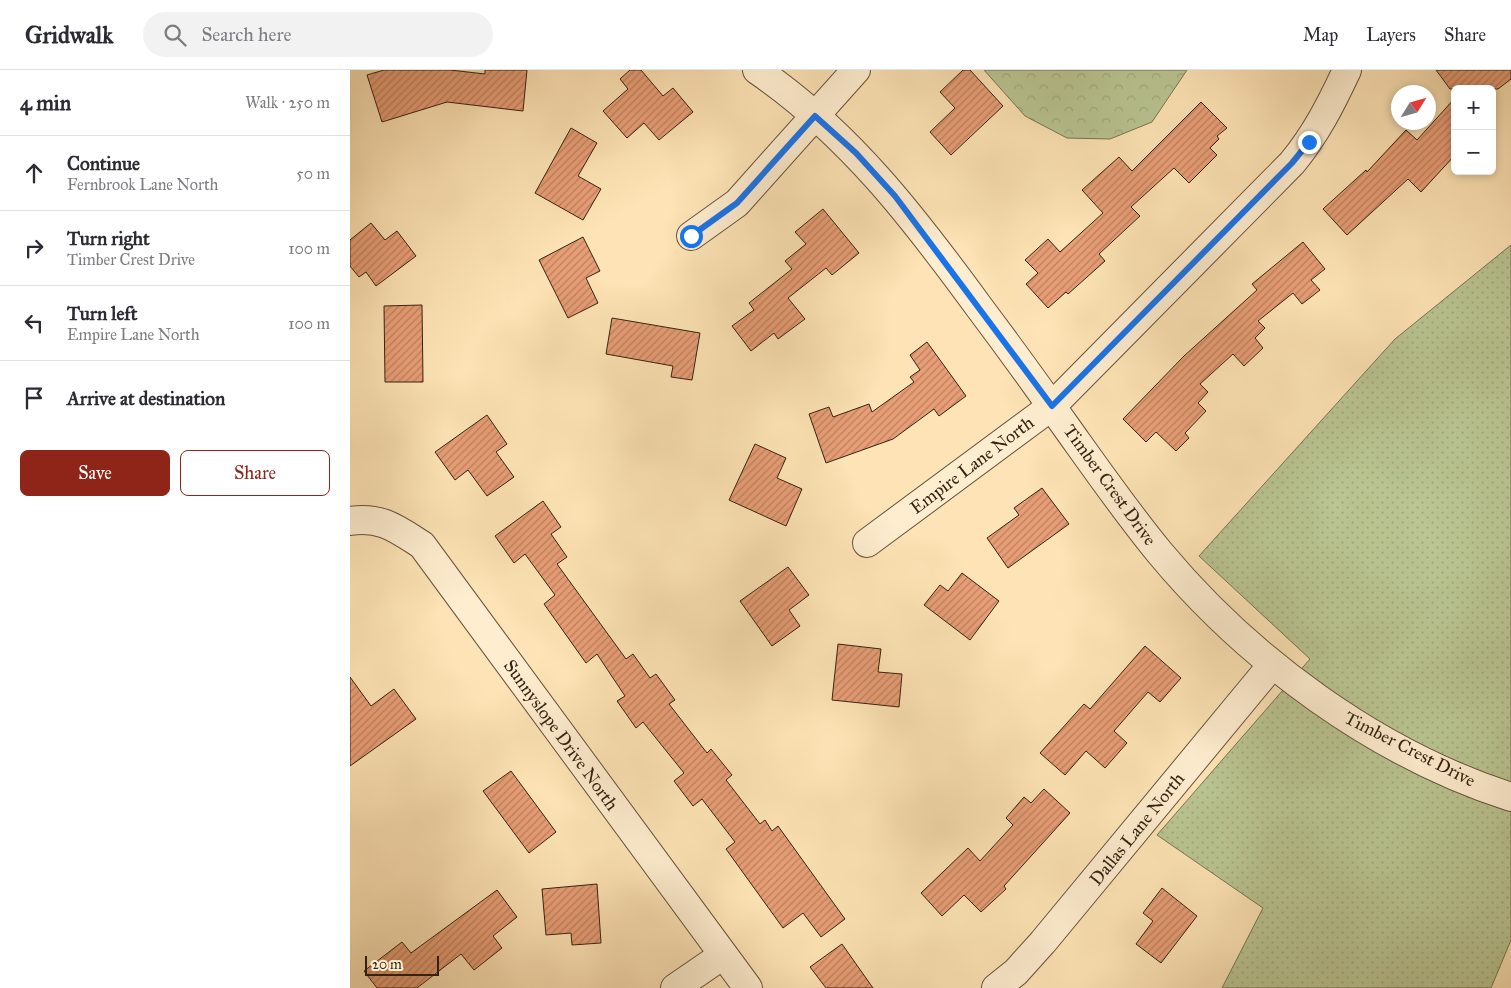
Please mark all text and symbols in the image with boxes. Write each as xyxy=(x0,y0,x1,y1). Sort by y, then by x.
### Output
search box xyxy=(143,12,493,57)
text: Gridwalk xyxy=(25,20,113,50)
icon: search xyxy=(161,21,189,49)
text: Search here xyxy=(201,23,291,46)
text: Map xyxy=(1303,24,1338,46)
text: Layers xyxy=(1366,24,1416,46)
text: Share xyxy=(1444,24,1486,46)
north arrow xyxy=(1391,85,1436,130)
map controls xyxy=(1451,85,1496,175)
button: + xyxy=(1451,85,1496,130)
text: 4 min xyxy=(20,90,71,116)
text: Walk · 250 m xyxy=(245,93,330,112)
button: − xyxy=(1451,130,1496,175)
route end xyxy=(1298,131,1321,154)
text: Continue xyxy=(67,152,140,175)
icon: ahead xyxy=(20,159,48,187)
text: 50 m xyxy=(296,164,330,183)
text: Fernbrook Lane North xyxy=(67,175,218,194)
route start xyxy=(680,225,703,248)
text: Turn right xyxy=(67,227,150,250)
icon: right xyxy=(20,234,48,262)
text: 100 m xyxy=(288,239,330,258)
text: Timber Crest Drive xyxy=(67,250,195,269)
text: Turn left xyxy=(67,302,137,325)
icon: left xyxy=(20,309,48,337)
text: 100 m xyxy=(288,314,330,333)
text: Empire Lane North xyxy=(67,325,200,344)
icon: arrive xyxy=(20,384,48,412)
text: Arrive at destination xyxy=(67,387,225,410)
street label: Empire Lane North xyxy=(906,411,1038,519)
street label: Timber Crest Drive xyxy=(1059,420,1161,550)
button: Save xyxy=(20,450,170,496)
button: Share xyxy=(180,450,330,496)
street label: Sunnyslope Drive North xyxy=(499,655,623,815)
street label: Timber Crest Drive xyxy=(1341,707,1479,791)
street label: Dallas Lane North xyxy=(1085,768,1189,890)
scale bar xyxy=(365,953,439,976)
text: 20 m xyxy=(372,956,402,973)

